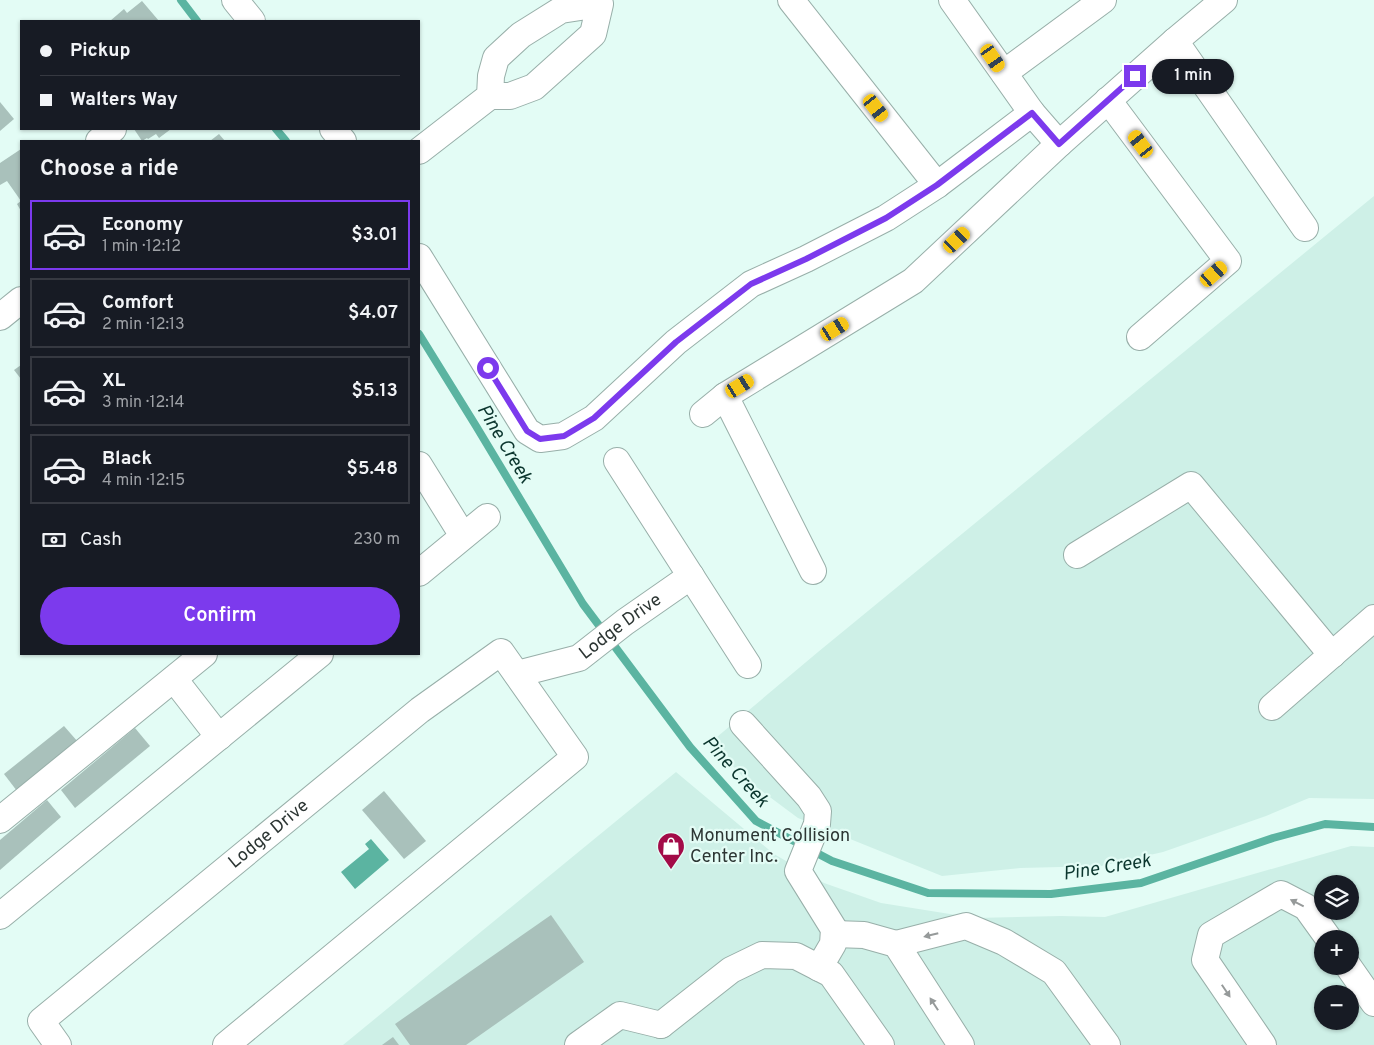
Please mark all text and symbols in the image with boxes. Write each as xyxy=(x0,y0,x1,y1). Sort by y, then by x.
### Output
text: Pickup xyxy=(70,39,130,63)
car xyxy=(978,41,1007,75)
callout: 1 min xyxy=(1152,58,1235,94)
route end xyxy=(1124,65,1146,87)
text: 1 min xyxy=(1174,66,1212,86)
text: Walters Way xyxy=(70,88,178,112)
car xyxy=(860,92,891,124)
car xyxy=(1125,128,1156,160)
text: Choose a ride xyxy=(40,156,178,183)
icon: car xyxy=(42,213,87,258)
text: Economy xyxy=(102,213,183,237)
text: $3.01 xyxy=(351,223,398,247)
car xyxy=(940,224,973,256)
text: 1 min · 12:12 xyxy=(102,237,181,257)
car xyxy=(1197,258,1230,290)
icon: car xyxy=(42,291,87,336)
text: Comfort xyxy=(102,291,174,315)
text: $4.07 xyxy=(348,301,398,325)
text: 2 min · 12:13 xyxy=(102,315,185,335)
car xyxy=(818,315,851,343)
route start xyxy=(477,357,499,379)
icon: car xyxy=(42,369,87,414)
text: XL xyxy=(102,369,125,393)
car xyxy=(723,372,756,400)
text: $5.13 xyxy=(352,379,398,403)
text: 3 min · 12:14 xyxy=(102,393,184,413)
water label: Pine Creek xyxy=(471,400,537,488)
icon: car xyxy=(42,447,87,492)
text: Black xyxy=(102,447,152,471)
text: $5.48 xyxy=(347,457,398,481)
text: 4 min · 12:15 xyxy=(102,471,185,491)
icon: cash xyxy=(40,526,68,554)
text: Cash xyxy=(80,528,122,552)
text: 230 m xyxy=(353,530,400,550)
button: Confirm xyxy=(40,587,400,645)
street label: Lodge Drive xyxy=(575,588,666,665)
water label: Pine Creek xyxy=(696,731,774,813)
street label: Lodge Drive xyxy=(224,794,314,874)
place label: Monument Collision Center Inc. xyxy=(690,825,850,869)
shop icon: Monument Collision Center Inc. xyxy=(656,831,686,870)
water label: Pine Creek xyxy=(1061,849,1153,887)
map controls xyxy=(1314,875,1359,1030)
button: layers xyxy=(1314,875,1359,920)
one-way arrow xyxy=(1290,899,1305,907)
button: + xyxy=(1314,930,1359,975)
one-way arrow xyxy=(924,931,939,939)
one-way arrow xyxy=(1221,984,1231,997)
button: − xyxy=(1314,985,1359,1030)
one-way arrow xyxy=(930,997,939,1011)

